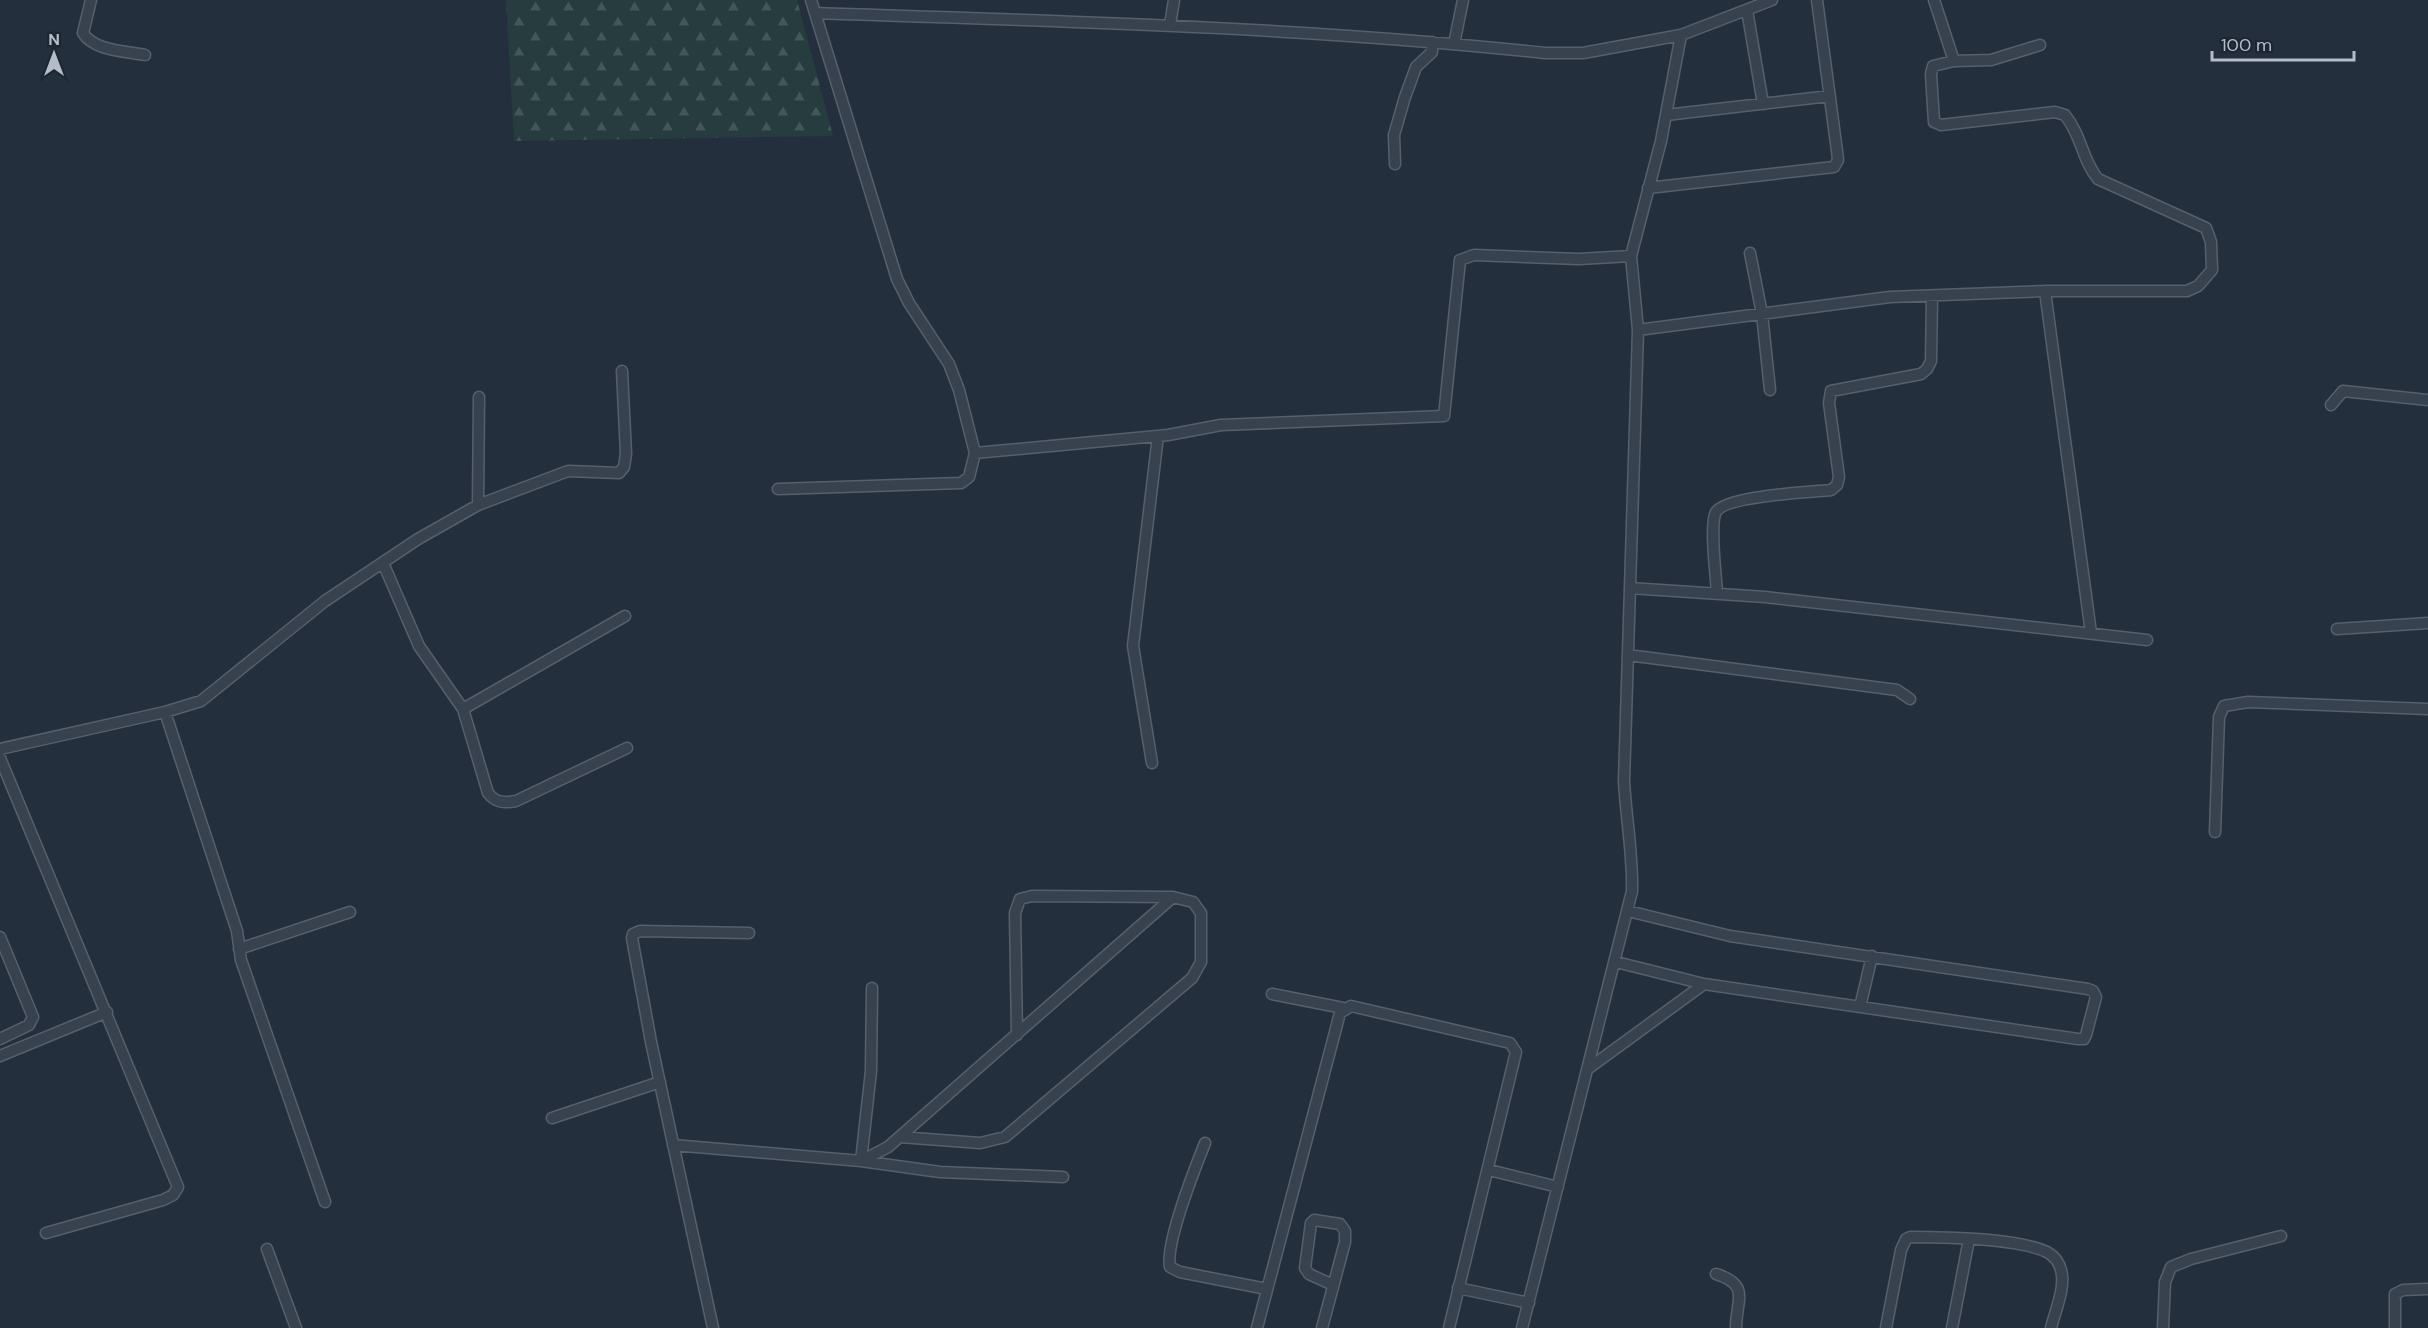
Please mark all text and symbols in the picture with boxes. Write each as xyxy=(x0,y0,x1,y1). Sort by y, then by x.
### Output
north arrow xyxy=(24,24,84,84)
scale bar xyxy=(2212,24,2354,62)
text: N xyxy=(48,29,60,50)
text: 100 m xyxy=(2221,33,2272,57)

